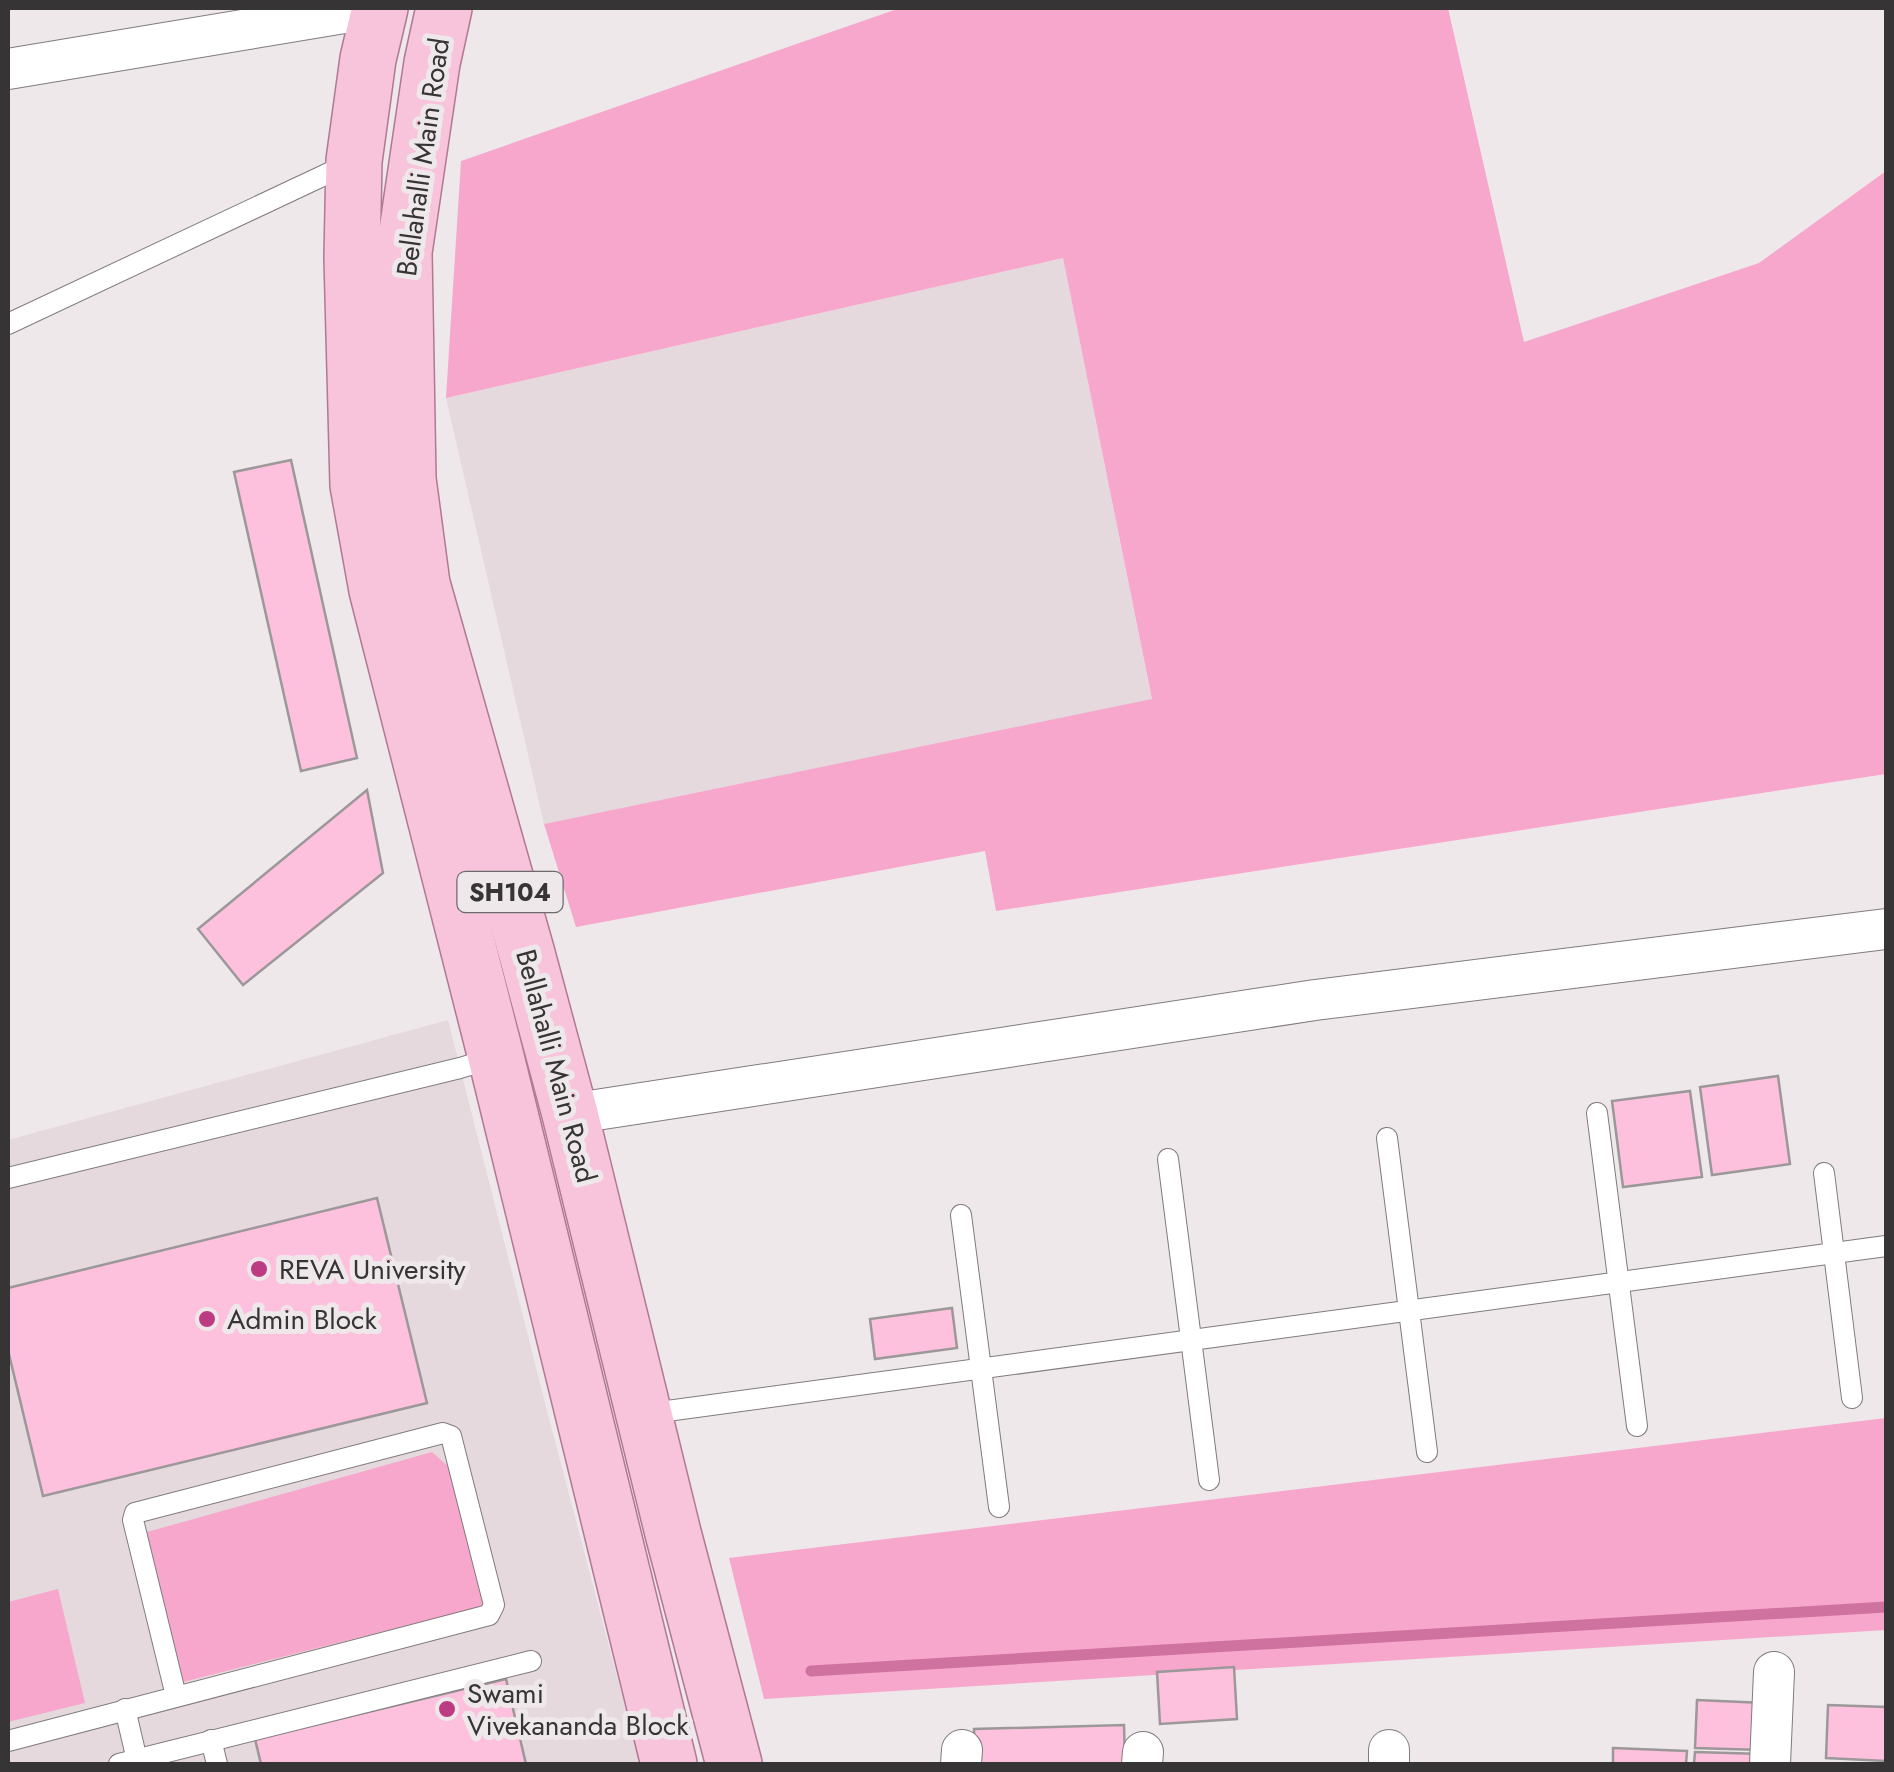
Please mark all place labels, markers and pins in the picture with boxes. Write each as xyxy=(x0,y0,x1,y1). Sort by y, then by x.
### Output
place label: REVA University xyxy=(279,1249,466,1290)
marker: REVA University xyxy=(248,1258,270,1280)
place label: Admin Block xyxy=(227,1299,377,1340)
marker: Admin Block xyxy=(196,1308,218,1330)
place label: Swami Vivekananda Block xyxy=(467,1673,689,1746)
marker: Swami Vivekananda Block xyxy=(436,1698,458,1720)

